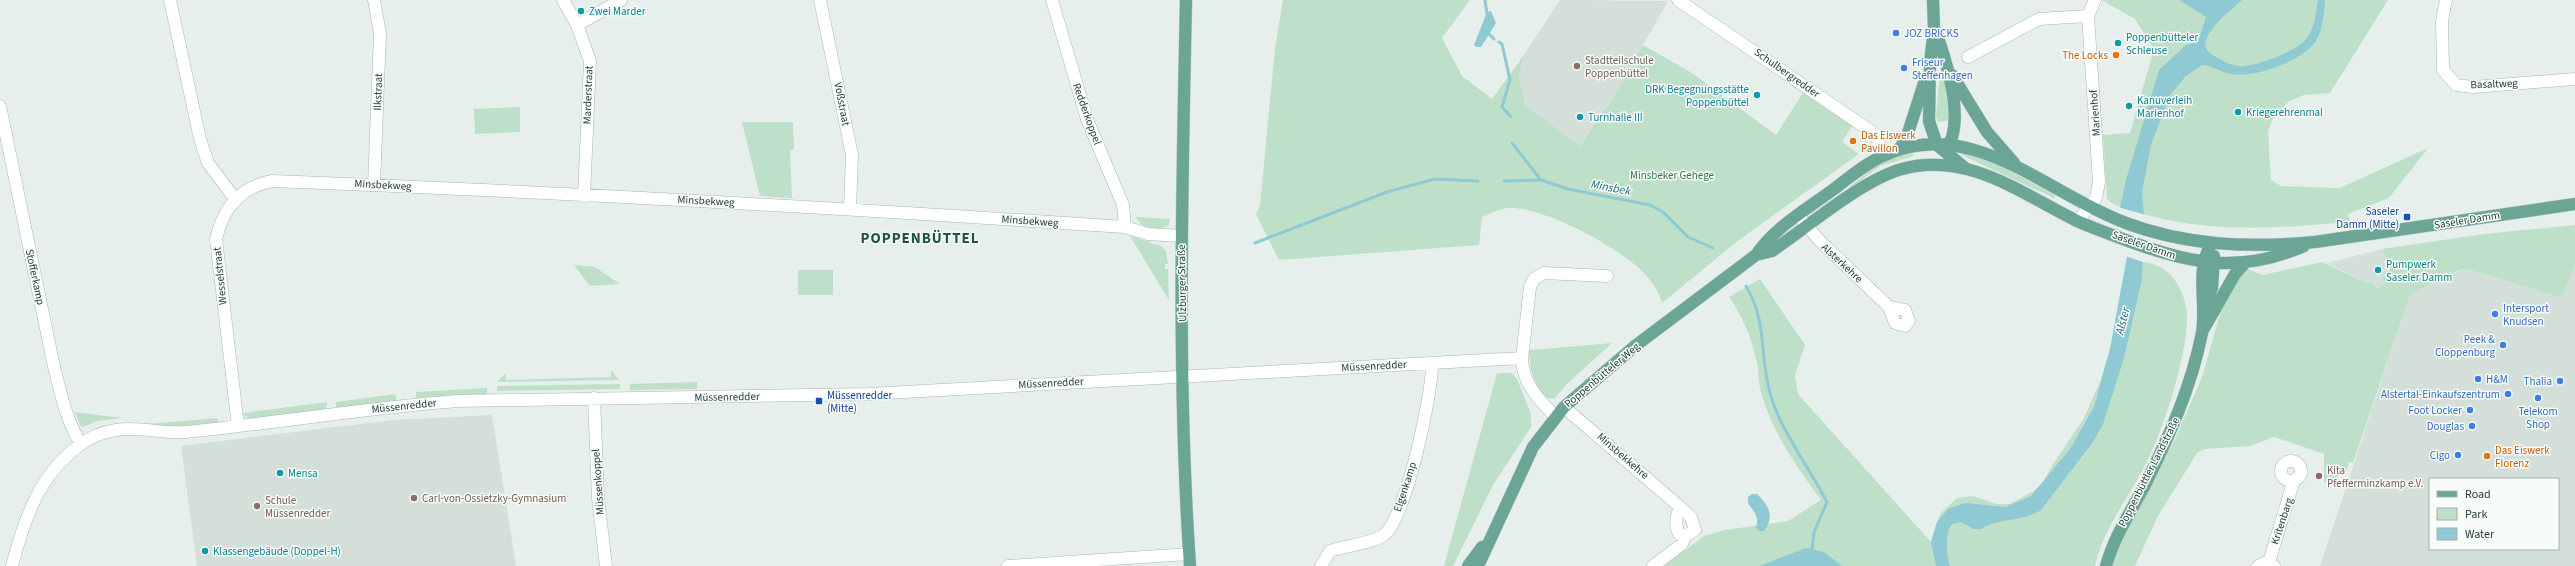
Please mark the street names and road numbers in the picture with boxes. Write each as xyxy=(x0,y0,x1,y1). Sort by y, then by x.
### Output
street label: Schulbergredder xyxy=(1751,45,1823,101)
street label: Marderstraat xyxy=(579,65,597,125)
street label: Ilkstraat xyxy=(370,73,386,111)
street label: Basaltweg xyxy=(2470,76,2518,92)
street label: Voßstraat xyxy=(830,81,854,127)
street label: Redderkoppel xyxy=(1069,81,1105,147)
street label: Marienhof xyxy=(2086,88,2104,137)
street label: Minsbekweg xyxy=(354,176,412,194)
street label: Minsbekweg xyxy=(677,192,735,210)
street label: Saseler Damm xyxy=(2433,207,2501,233)
street label: Minsbekweg xyxy=(1001,212,1059,231)
street label: Saseler Damm xyxy=(2110,227,2178,263)
street label: Alsterkehre xyxy=(1818,240,1866,287)
street label: Ulzburger Straße xyxy=(1174,244,1190,322)
street label: Wesselstraat xyxy=(209,246,230,306)
street label: Stofferkamp xyxy=(22,248,48,306)
street label: Poppenbütteler Weg xyxy=(1561,339,1643,411)
street label: Müssenredder xyxy=(1341,357,1407,375)
street label: Müssenredder xyxy=(1018,374,1084,392)
street label: Müssenredder xyxy=(694,389,760,405)
street label: Müssenredder xyxy=(371,395,437,417)
street label: Poppenbüttler Landstraße xyxy=(2115,414,2183,529)
street label: Minsbekkehre xyxy=(1594,429,1653,483)
street label: Müssenkoppel xyxy=(588,448,608,516)
street label: Elgenkamp xyxy=(1390,460,1420,514)
street label: Kritenbarg xyxy=(2267,495,2297,546)

